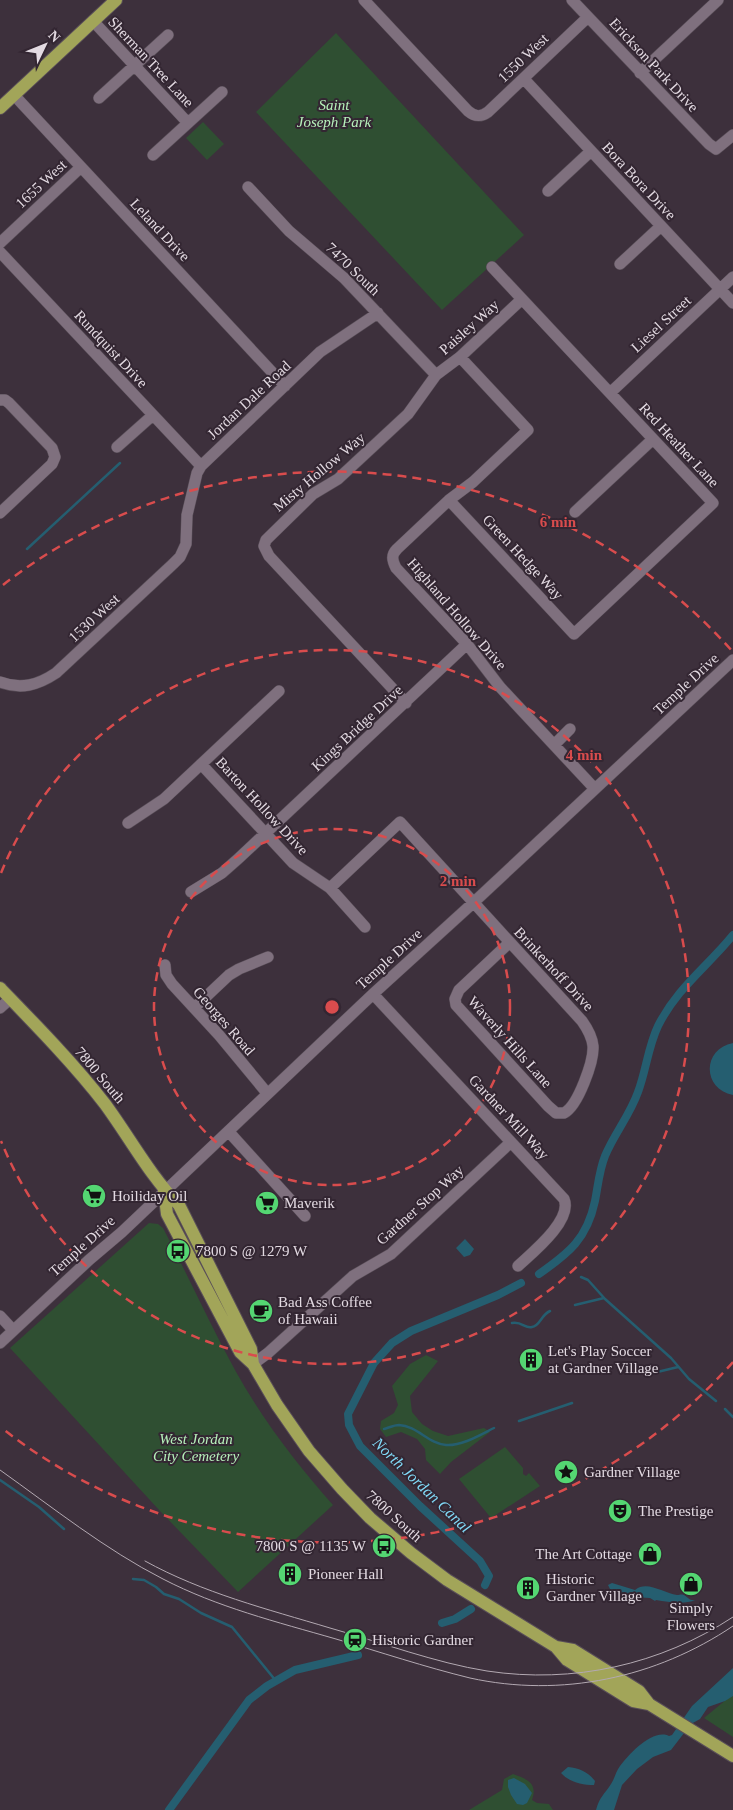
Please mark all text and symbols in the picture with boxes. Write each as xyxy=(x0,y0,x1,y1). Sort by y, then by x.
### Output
street label: Sherman Tree Lane xyxy=(105,14,197,111)
street label: Erickson Park Drive xyxy=(606,15,702,115)
north arrow xyxy=(20,20,70,70)
text: N xyxy=(45,28,63,45)
street label: 1550 West xyxy=(495,30,552,86)
park label: Saint Joseph Park xyxy=(297,97,372,130)
street label: Bora Bora Drive xyxy=(599,139,679,223)
street label: 1655 West xyxy=(12,156,70,211)
street label: Leland Drive xyxy=(127,195,193,265)
street label: 7470 South xyxy=(323,239,384,299)
street label: Liesel Street xyxy=(628,292,695,356)
street label: Paisley Way xyxy=(436,296,502,358)
street label: Rundquist Drive xyxy=(71,307,151,391)
street label: Jordan Dale Road xyxy=(204,357,294,442)
street label: Red Heather Lane xyxy=(636,400,722,491)
street label: Misty Hollow Way xyxy=(270,429,368,515)
street label: Green Hedge Way xyxy=(480,511,567,603)
text: 6 min xyxy=(540,514,577,530)
street label: Highland Hollow Drive xyxy=(404,555,510,673)
street label: 1530 West xyxy=(65,590,123,645)
street label: Temple Drive xyxy=(650,650,722,718)
street label: Kings Bridge Drive xyxy=(308,682,406,774)
text: 4 min xyxy=(566,747,603,763)
street label: Barton Hollow Drive xyxy=(213,754,312,858)
text: 2 min xyxy=(440,873,477,889)
street label: Brinkerhoff Drive xyxy=(511,924,597,1014)
street label: Temple Drive xyxy=(353,925,425,993)
street label: Georges Road xyxy=(190,984,258,1059)
street label: Waverly Hills Lane xyxy=(465,993,555,1091)
centre of rings xyxy=(323,998,341,1016)
street label: 7800 South xyxy=(72,1044,129,1107)
street label: Gardner Mill Way xyxy=(466,1072,552,1163)
street label: Gardner Stop Way xyxy=(373,1162,467,1248)
supermarket icon: Hoiliday Oil xyxy=(81,1183,107,1209)
place label: Hoiliday Oil xyxy=(112,1188,187,1204)
supermarket icon: Maverik xyxy=(254,1190,280,1216)
place label: Maverik xyxy=(284,1195,335,1211)
street label: Temple Drive xyxy=(46,1212,118,1280)
bus stop icon: 7800 S @ 1279 W xyxy=(165,1238,191,1264)
place label: 7800 S @ 1279 W xyxy=(196,1243,308,1259)
place label: Bad Ass Coffee of Hawaii xyxy=(278,1294,372,1327)
cafe icon: Bad Ass Coffee of Hawaii xyxy=(248,1298,274,1324)
place label: Let's Play Soccer at Gardner Village xyxy=(548,1343,659,1376)
building icon: Let's Play Soccer at Gardner Village xyxy=(518,1347,544,1373)
park label: West Jordan City Cemetery xyxy=(153,1431,239,1464)
water label: North Jordan Canal xyxy=(369,1433,475,1536)
place icon: Gardner Village xyxy=(553,1459,579,1485)
place label: Gardner Village xyxy=(584,1464,680,1480)
street label: 7800 South xyxy=(363,1487,425,1545)
theatre icon: The Prestige xyxy=(607,1498,633,1524)
place label: The Prestige xyxy=(638,1503,714,1519)
bus stop icon: 7800 S @ 1135 W xyxy=(371,1533,397,1559)
place label: 7800 S @ 1135 W xyxy=(256,1538,367,1554)
shop icon: The Art Cottage xyxy=(637,1541,663,1567)
place label: The Art Cottage xyxy=(535,1546,632,1562)
building icon: Pioneer Hall xyxy=(277,1561,303,1587)
place label: Pioneer Hall xyxy=(308,1566,383,1582)
place label: Historic Gardner Village xyxy=(546,1571,642,1604)
shop icon: Simply Flowers xyxy=(678,1571,704,1597)
building icon: Historic Gardner Village xyxy=(515,1575,541,1601)
place label: Simply Flowers xyxy=(667,1600,715,1633)
station icon: Historic Gardner xyxy=(342,1627,368,1653)
place label: Historic Gardner xyxy=(372,1632,473,1648)

